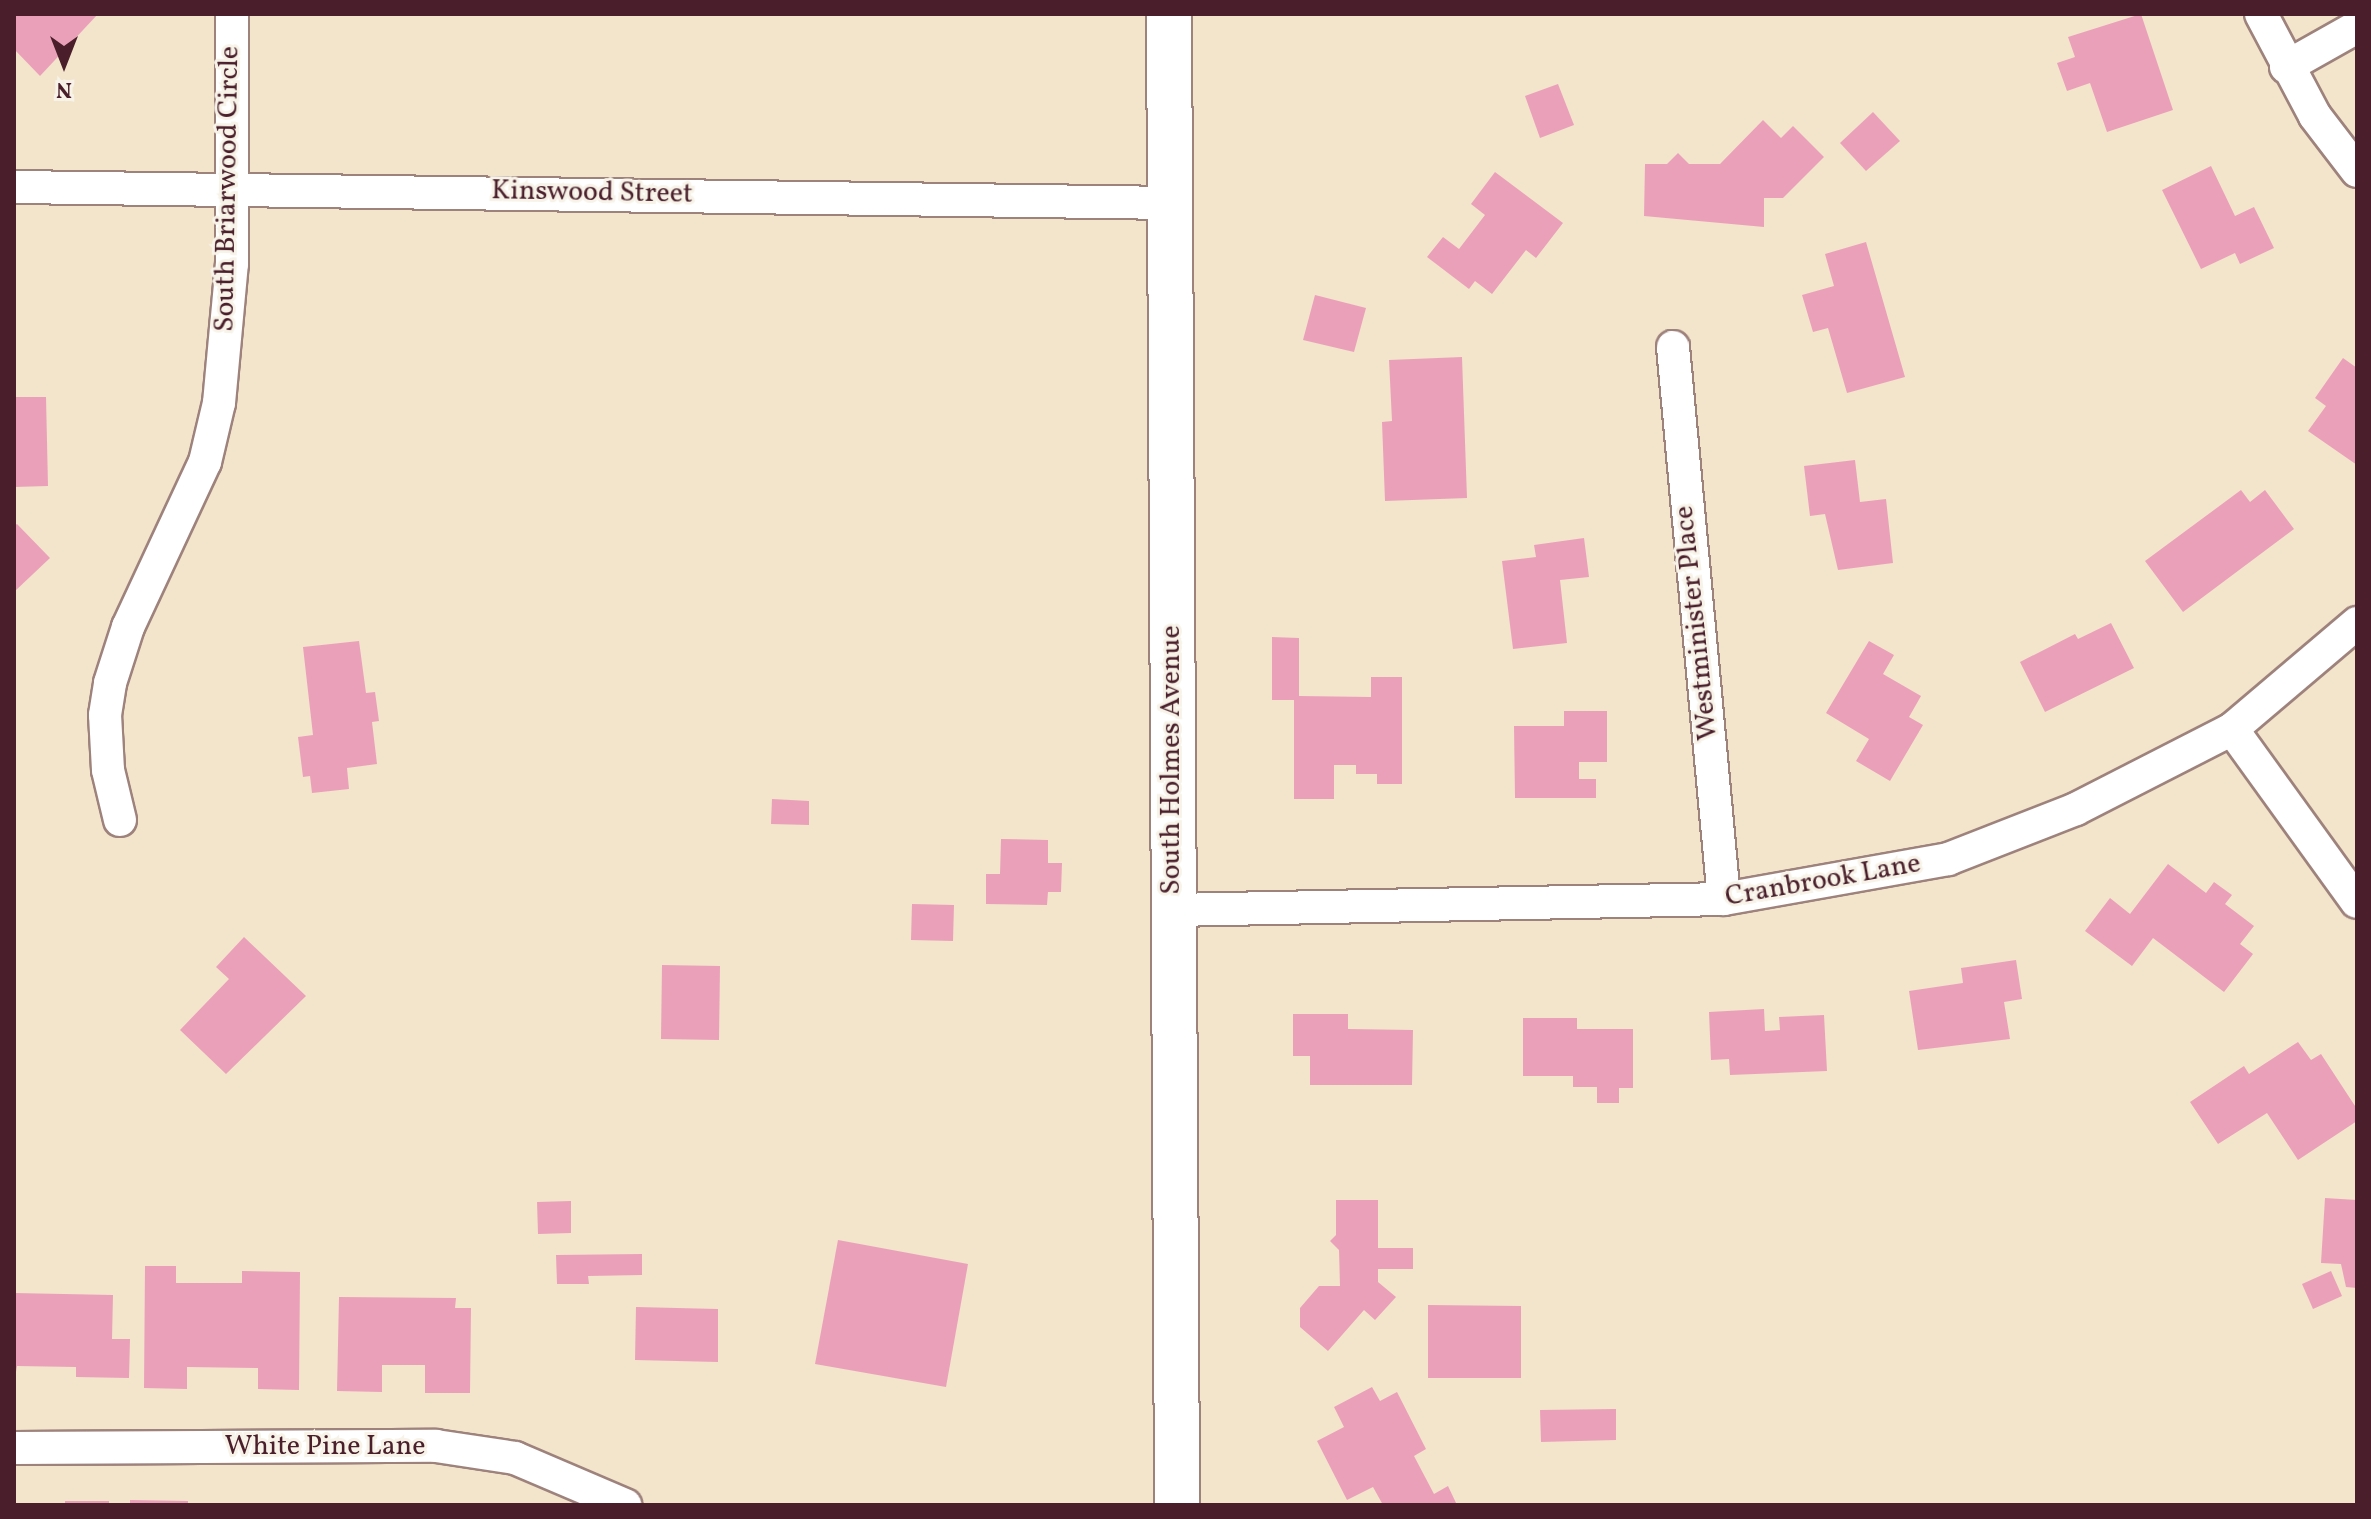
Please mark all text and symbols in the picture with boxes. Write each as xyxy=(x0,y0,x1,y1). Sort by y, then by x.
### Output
north arrow xyxy=(24,24,104,104)
street label: South Briarwood Circle xyxy=(209,46,247,332)
text: N xyxy=(56,73,72,104)
street label: Kinswood Street xyxy=(491,174,693,212)
street label: Westminister Place xyxy=(1668,504,1726,742)
street label: South Holmes Avenue xyxy=(1155,625,1189,895)
street label: Cranbrook Lane xyxy=(1723,847,1923,915)
street label: White Pine Lane xyxy=(224,1430,426,1464)

